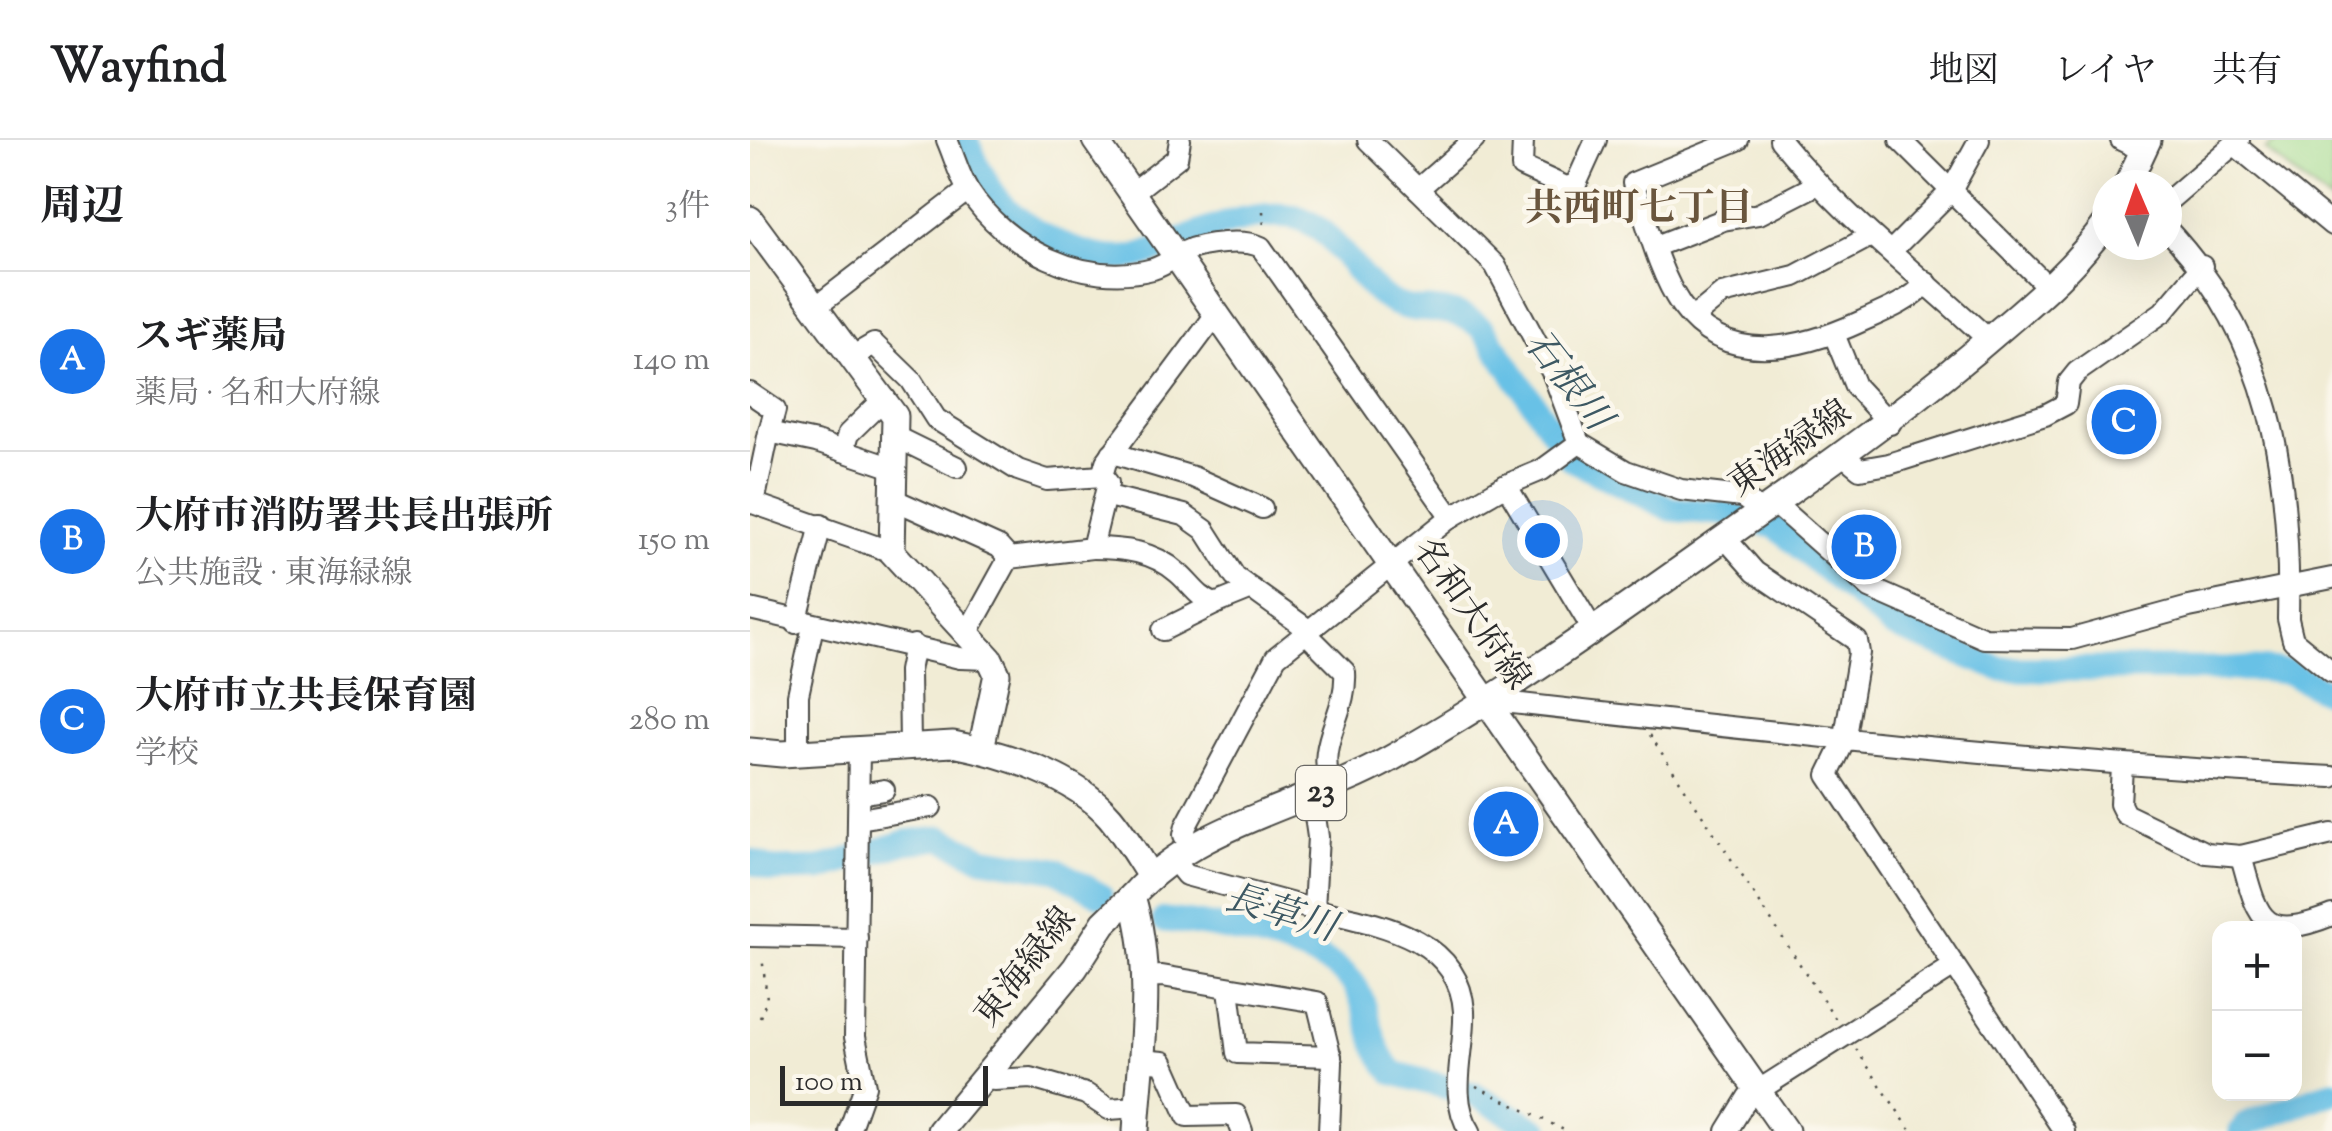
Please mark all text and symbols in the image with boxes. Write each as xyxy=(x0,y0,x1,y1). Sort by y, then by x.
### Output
text: Wayfind xyxy=(50,35,227,104)
text: 地図 xyxy=(1929,47,1999,98)
text: レイヤ xyxy=(2054,47,2157,98)
text: 共有 xyxy=(2212,47,2282,98)
north arrow xyxy=(2092,170,2182,260)
text: 周辺 xyxy=(40,179,124,239)
district label: 共西町七丁目 xyxy=(1525,184,1753,238)
text: 3件 xyxy=(665,185,710,231)
text: スギ薬局 xyxy=(135,312,287,366)
water label: 石根川 xyxy=(1510,320,1625,447)
text: A xyxy=(60,338,85,384)
text: 140 m xyxy=(633,338,710,384)
text: 薬局 · 名和大府線 xyxy=(135,372,381,418)
pin: C xyxy=(2092,384,2156,460)
street label: 東海緑線 xyxy=(1719,389,1863,511)
text: 大府市消防署共長出張所 xyxy=(135,492,553,546)
pin: B xyxy=(1832,510,1896,584)
your location xyxy=(1517,515,1568,566)
text: B xyxy=(62,518,83,564)
text: 150 m xyxy=(638,518,710,564)
street label: 名和大府線 xyxy=(1399,529,1541,701)
text: 公共施設 · 東海緑線 xyxy=(135,552,413,598)
text: 大府市立共長保育園 xyxy=(135,672,477,726)
text: C xyxy=(60,698,85,744)
text: 280 m xyxy=(629,698,710,744)
text: 学校 xyxy=(135,732,199,778)
road number: 23 xyxy=(1296,766,1346,820)
pin: A xyxy=(1474,786,1538,862)
water label: 長草川 xyxy=(1218,873,1346,959)
street label: 東海緑線 xyxy=(964,897,1090,1039)
map controls xyxy=(2212,921,2302,1101)
button: + xyxy=(2212,921,2302,1011)
button: − xyxy=(2212,1011,2302,1101)
scale bar xyxy=(780,1061,988,1106)
text: 100 m xyxy=(795,1063,863,1103)

